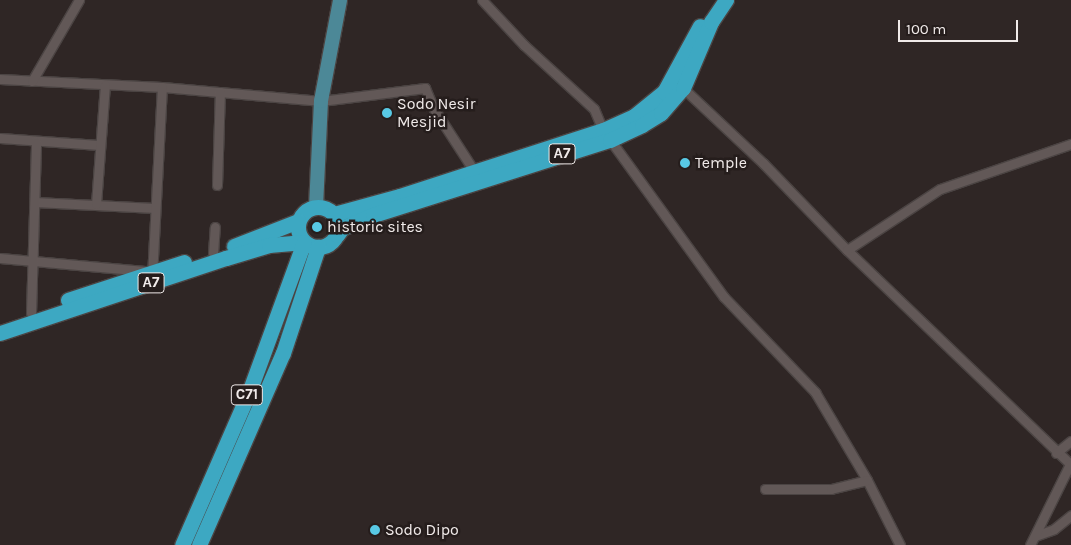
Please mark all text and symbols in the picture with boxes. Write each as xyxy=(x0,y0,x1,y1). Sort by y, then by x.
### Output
scale bar xyxy=(901,10,1021,42)
text: 100 m xyxy=(906,20,946,38)
place label: Sodo Nesir Mesjid xyxy=(397,94,476,132)
marker: Sodo Nesir Mesjid xyxy=(381,107,393,119)
road number: A7 xyxy=(548,142,576,166)
place label: Temple xyxy=(695,153,747,173)
marker: Temple xyxy=(679,157,691,169)
place label: historic sites xyxy=(327,217,423,237)
marker: historic sites xyxy=(311,221,323,233)
road number: A7 xyxy=(137,270,165,296)
road number: C71 xyxy=(231,382,263,408)
place label: Sodo Dipo xyxy=(385,520,459,540)
marker: Sodo Dipo xyxy=(369,524,381,536)

